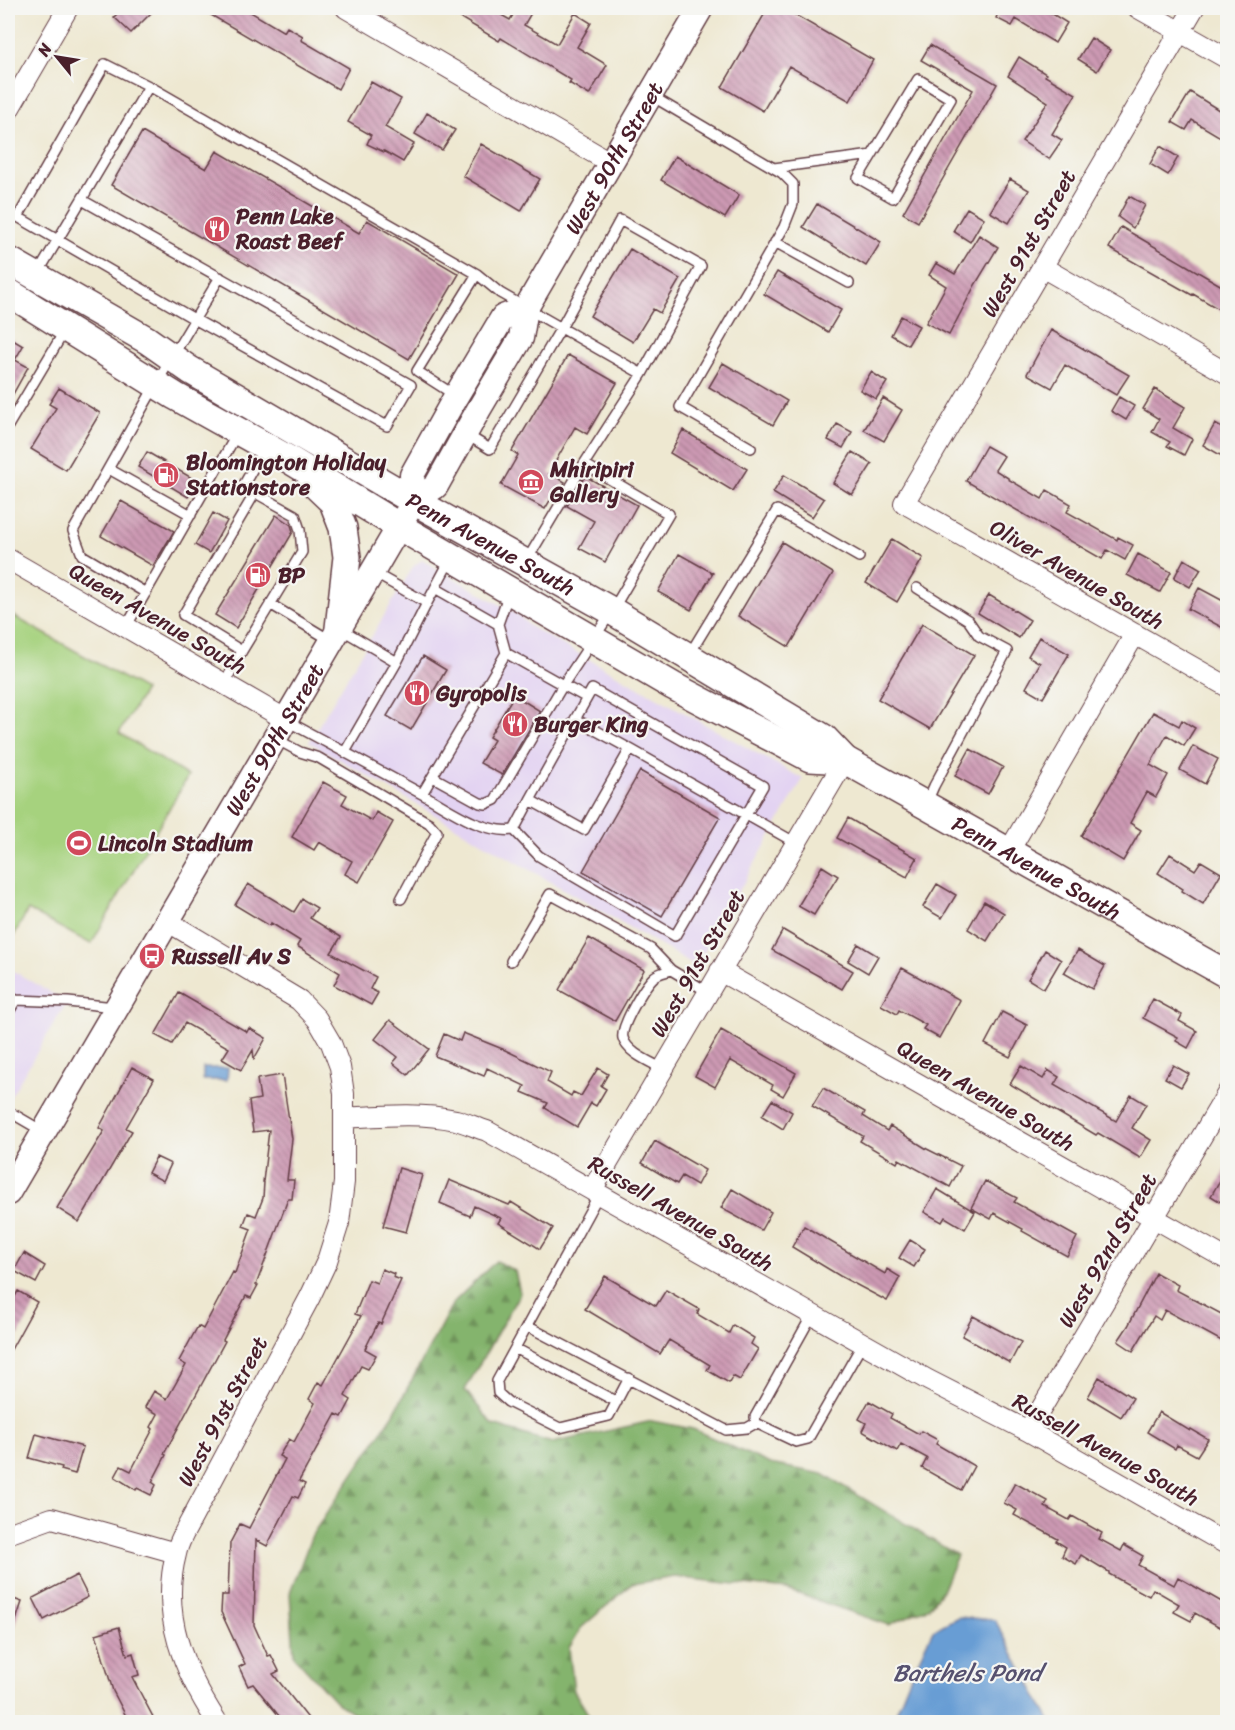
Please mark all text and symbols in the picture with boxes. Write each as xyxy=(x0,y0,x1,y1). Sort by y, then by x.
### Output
north arrow xyxy=(27,27,87,87)
text: N xyxy=(29,37,60,63)
street label: West 90th Street xyxy=(554,74,674,242)
street label: West 91st Street xyxy=(970,161,1087,325)
place label: Penn Lake Roast Beef xyxy=(235,197,345,261)
restaurant icon: Penn Lake Roast Beef xyxy=(202,214,232,244)
place label: Bloomington Holiday Stationstore xyxy=(185,443,387,507)
place label: Mhiripiri Gallery xyxy=(549,450,635,514)
fuel station icon: Bloomington Holiday Stationstore xyxy=(151,460,181,490)
museum icon: Mhiripiri Gallery xyxy=(516,467,546,497)
street label: Penn Avenue South xyxy=(398,481,582,607)
street label: Oliver Avenue South xyxy=(982,508,1172,640)
street label: Queen Avenue South xyxy=(62,552,254,685)
place label: BP xyxy=(278,556,306,595)
fuel station icon: BP xyxy=(243,560,273,590)
street label: West 90th Street xyxy=(214,655,335,824)
place label: Gyropolis xyxy=(435,674,527,713)
restaurant icon: Gyropolis xyxy=(402,678,432,708)
place label: Burger King xyxy=(534,705,648,744)
restaurant icon: Burger King xyxy=(500,709,530,739)
street label: Penn Avenue South xyxy=(944,805,1128,931)
place label: Lincoln Stadium xyxy=(98,824,253,863)
sports icon: Lincoln Stadium xyxy=(64,828,94,858)
street label: West 91st Street xyxy=(639,881,756,1045)
place label: Russell Av S xyxy=(171,937,291,976)
bus stop icon: Russell Av S xyxy=(137,941,167,971)
street label: Queen Avenue South xyxy=(890,1029,1082,1162)
street label: Russell Avenue South xyxy=(581,1144,781,1282)
street label: West 92nd Street xyxy=(1047,1165,1168,1335)
street label: West 91st Street xyxy=(166,1329,279,1494)
street label: Russell Avenue South xyxy=(1005,1382,1206,1517)
water label: Barthels Pond xyxy=(893,1652,1048,1694)

